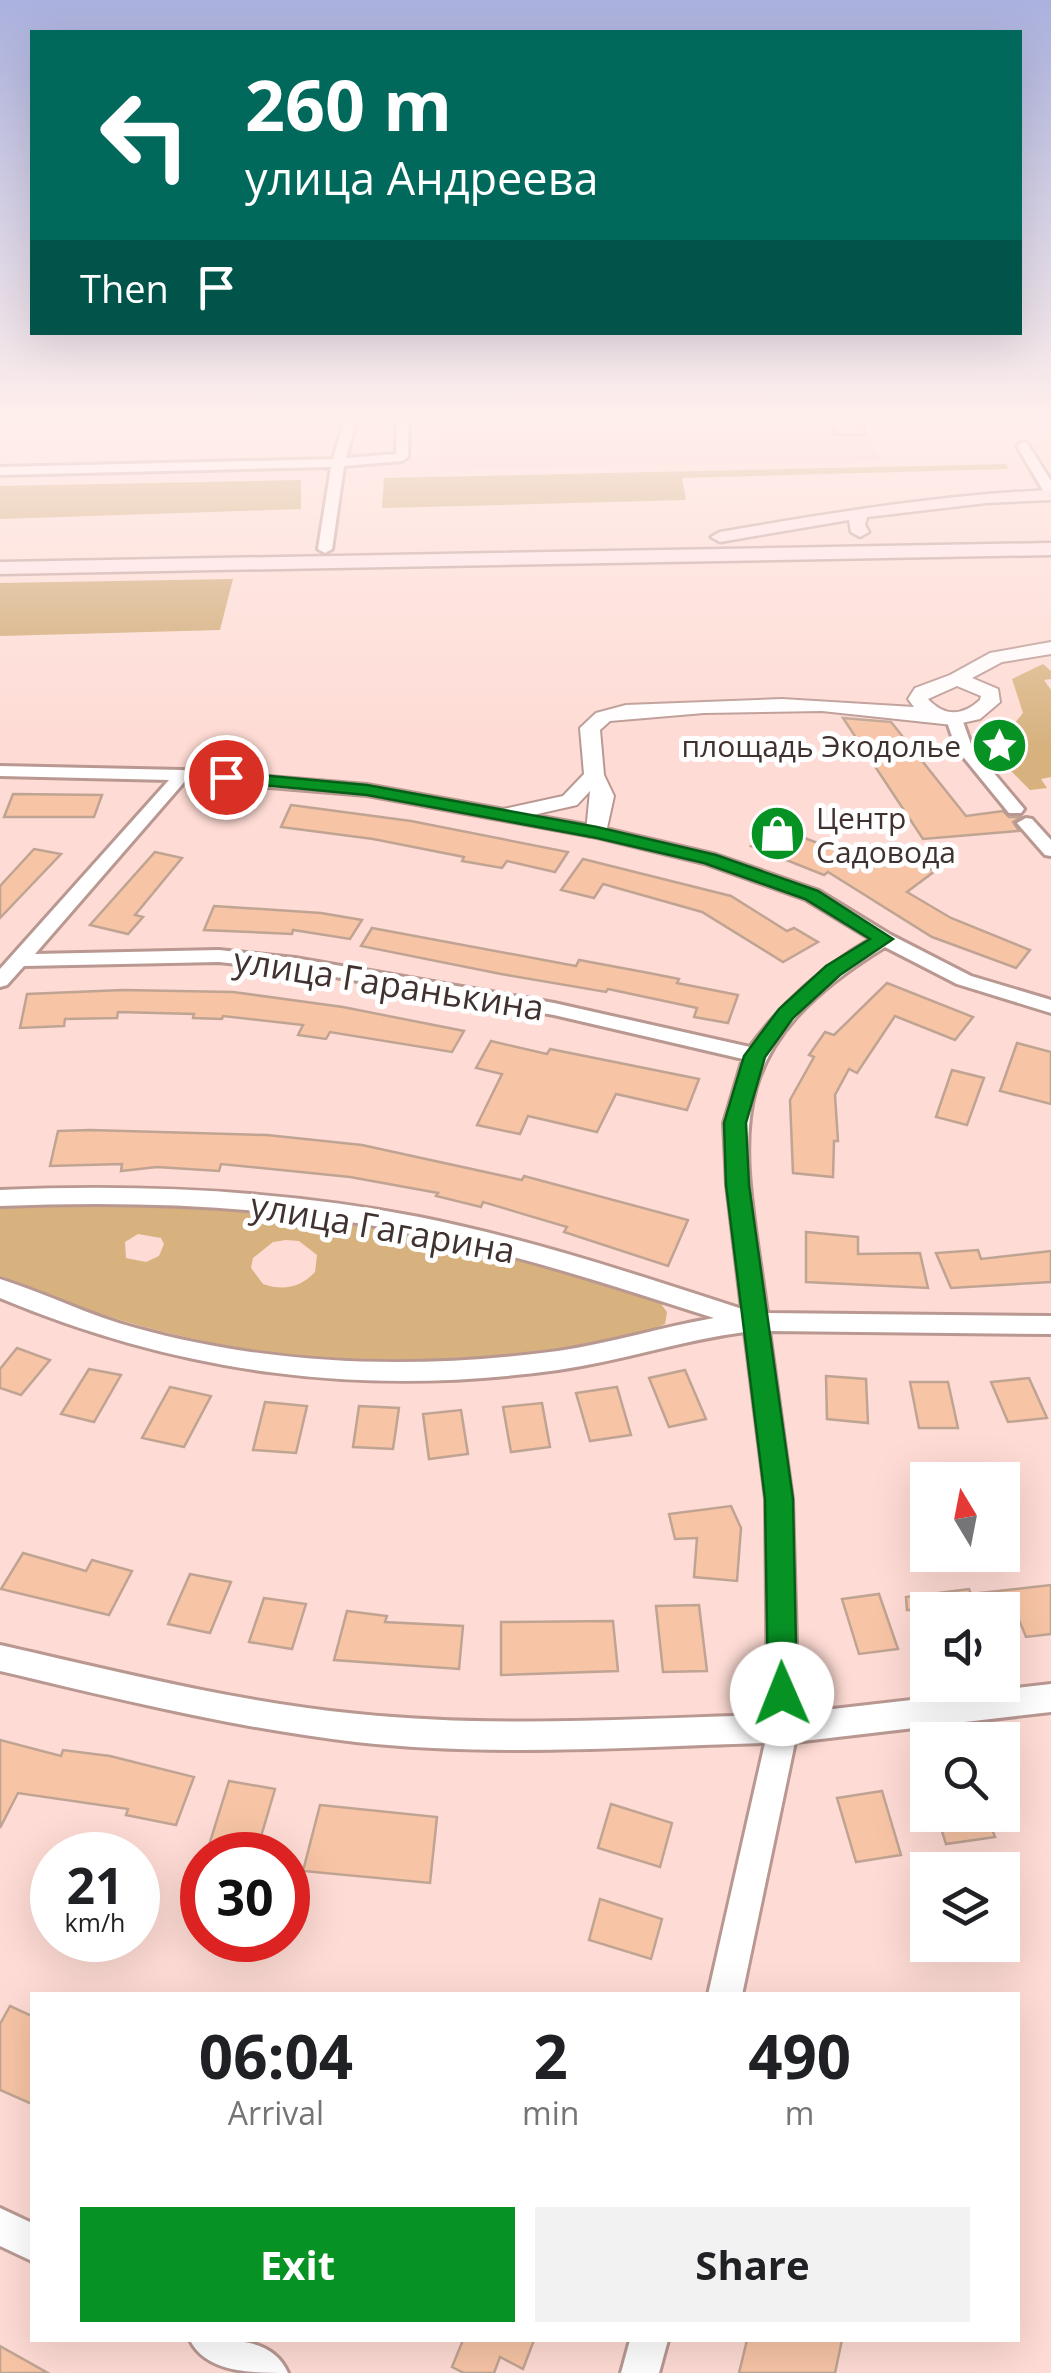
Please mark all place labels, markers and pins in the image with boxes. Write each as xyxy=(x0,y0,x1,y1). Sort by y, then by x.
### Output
place icon: площадь Экодолье xyxy=(970,715,1030,775)
place label: площадь Экодолье xyxy=(681,725,961,766)
pin xyxy=(184,735,269,820)
place label: Центр Садовода xyxy=(816,797,956,872)
shop icon: Центр Садовода xyxy=(747,804,807,864)

